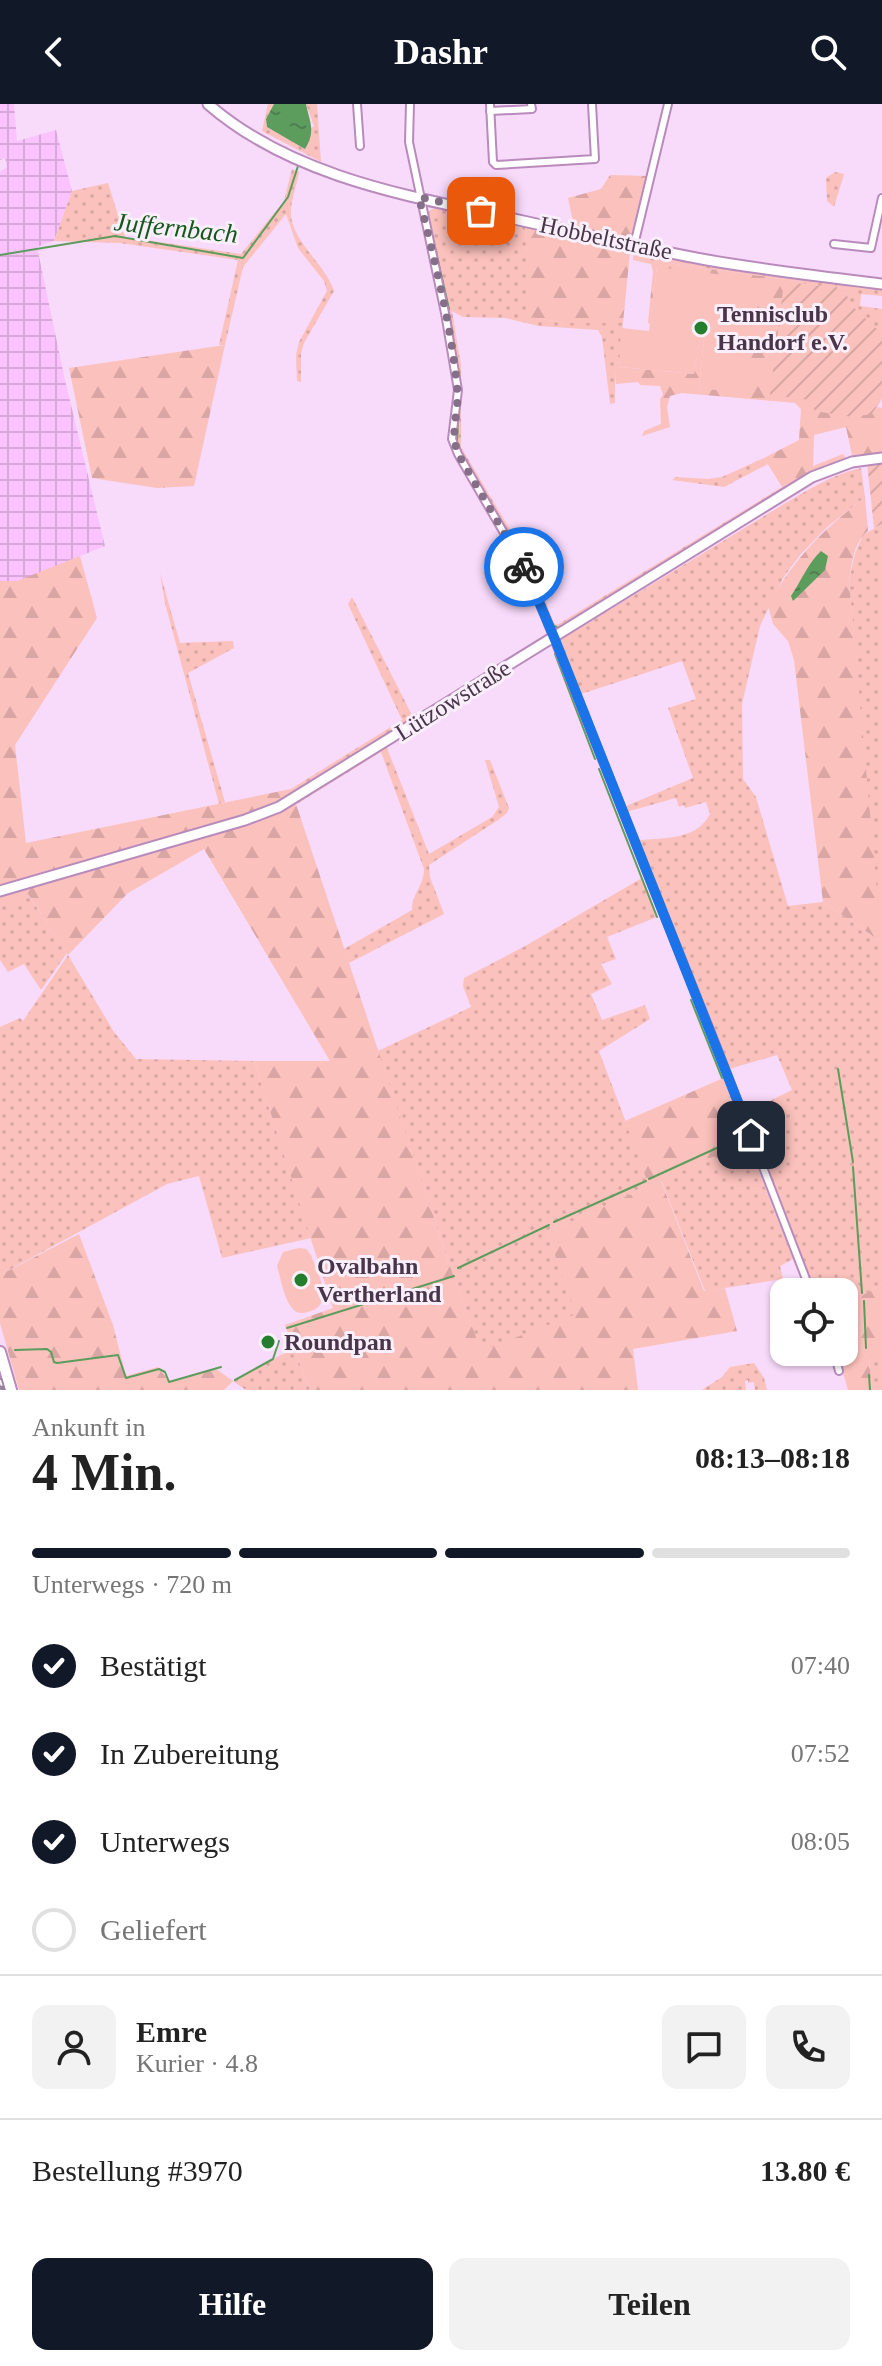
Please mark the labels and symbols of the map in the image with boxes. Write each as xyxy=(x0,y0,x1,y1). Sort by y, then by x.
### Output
pin xyxy=(447,177,515,245)
water label: Juffernbach xyxy=(113,207,239,249)
street label: Hobbeltstraße xyxy=(537,211,675,265)
place label: Tennisclub Handorf e.V. xyxy=(717,301,848,355)
marker: Tennisclub Handorf e.V. xyxy=(692,319,710,337)
courier xyxy=(484,527,564,607)
street label: Lützowstraße xyxy=(391,654,515,746)
pin xyxy=(717,1101,785,1169)
place label: Ovalbahn Vertherland xyxy=(317,1253,442,1307)
marker: Ovalbahn Vertherland xyxy=(292,1271,310,1289)
place label: Roundpan xyxy=(284,1329,392,1355)
marker: Roundpan xyxy=(259,1333,277,1351)

